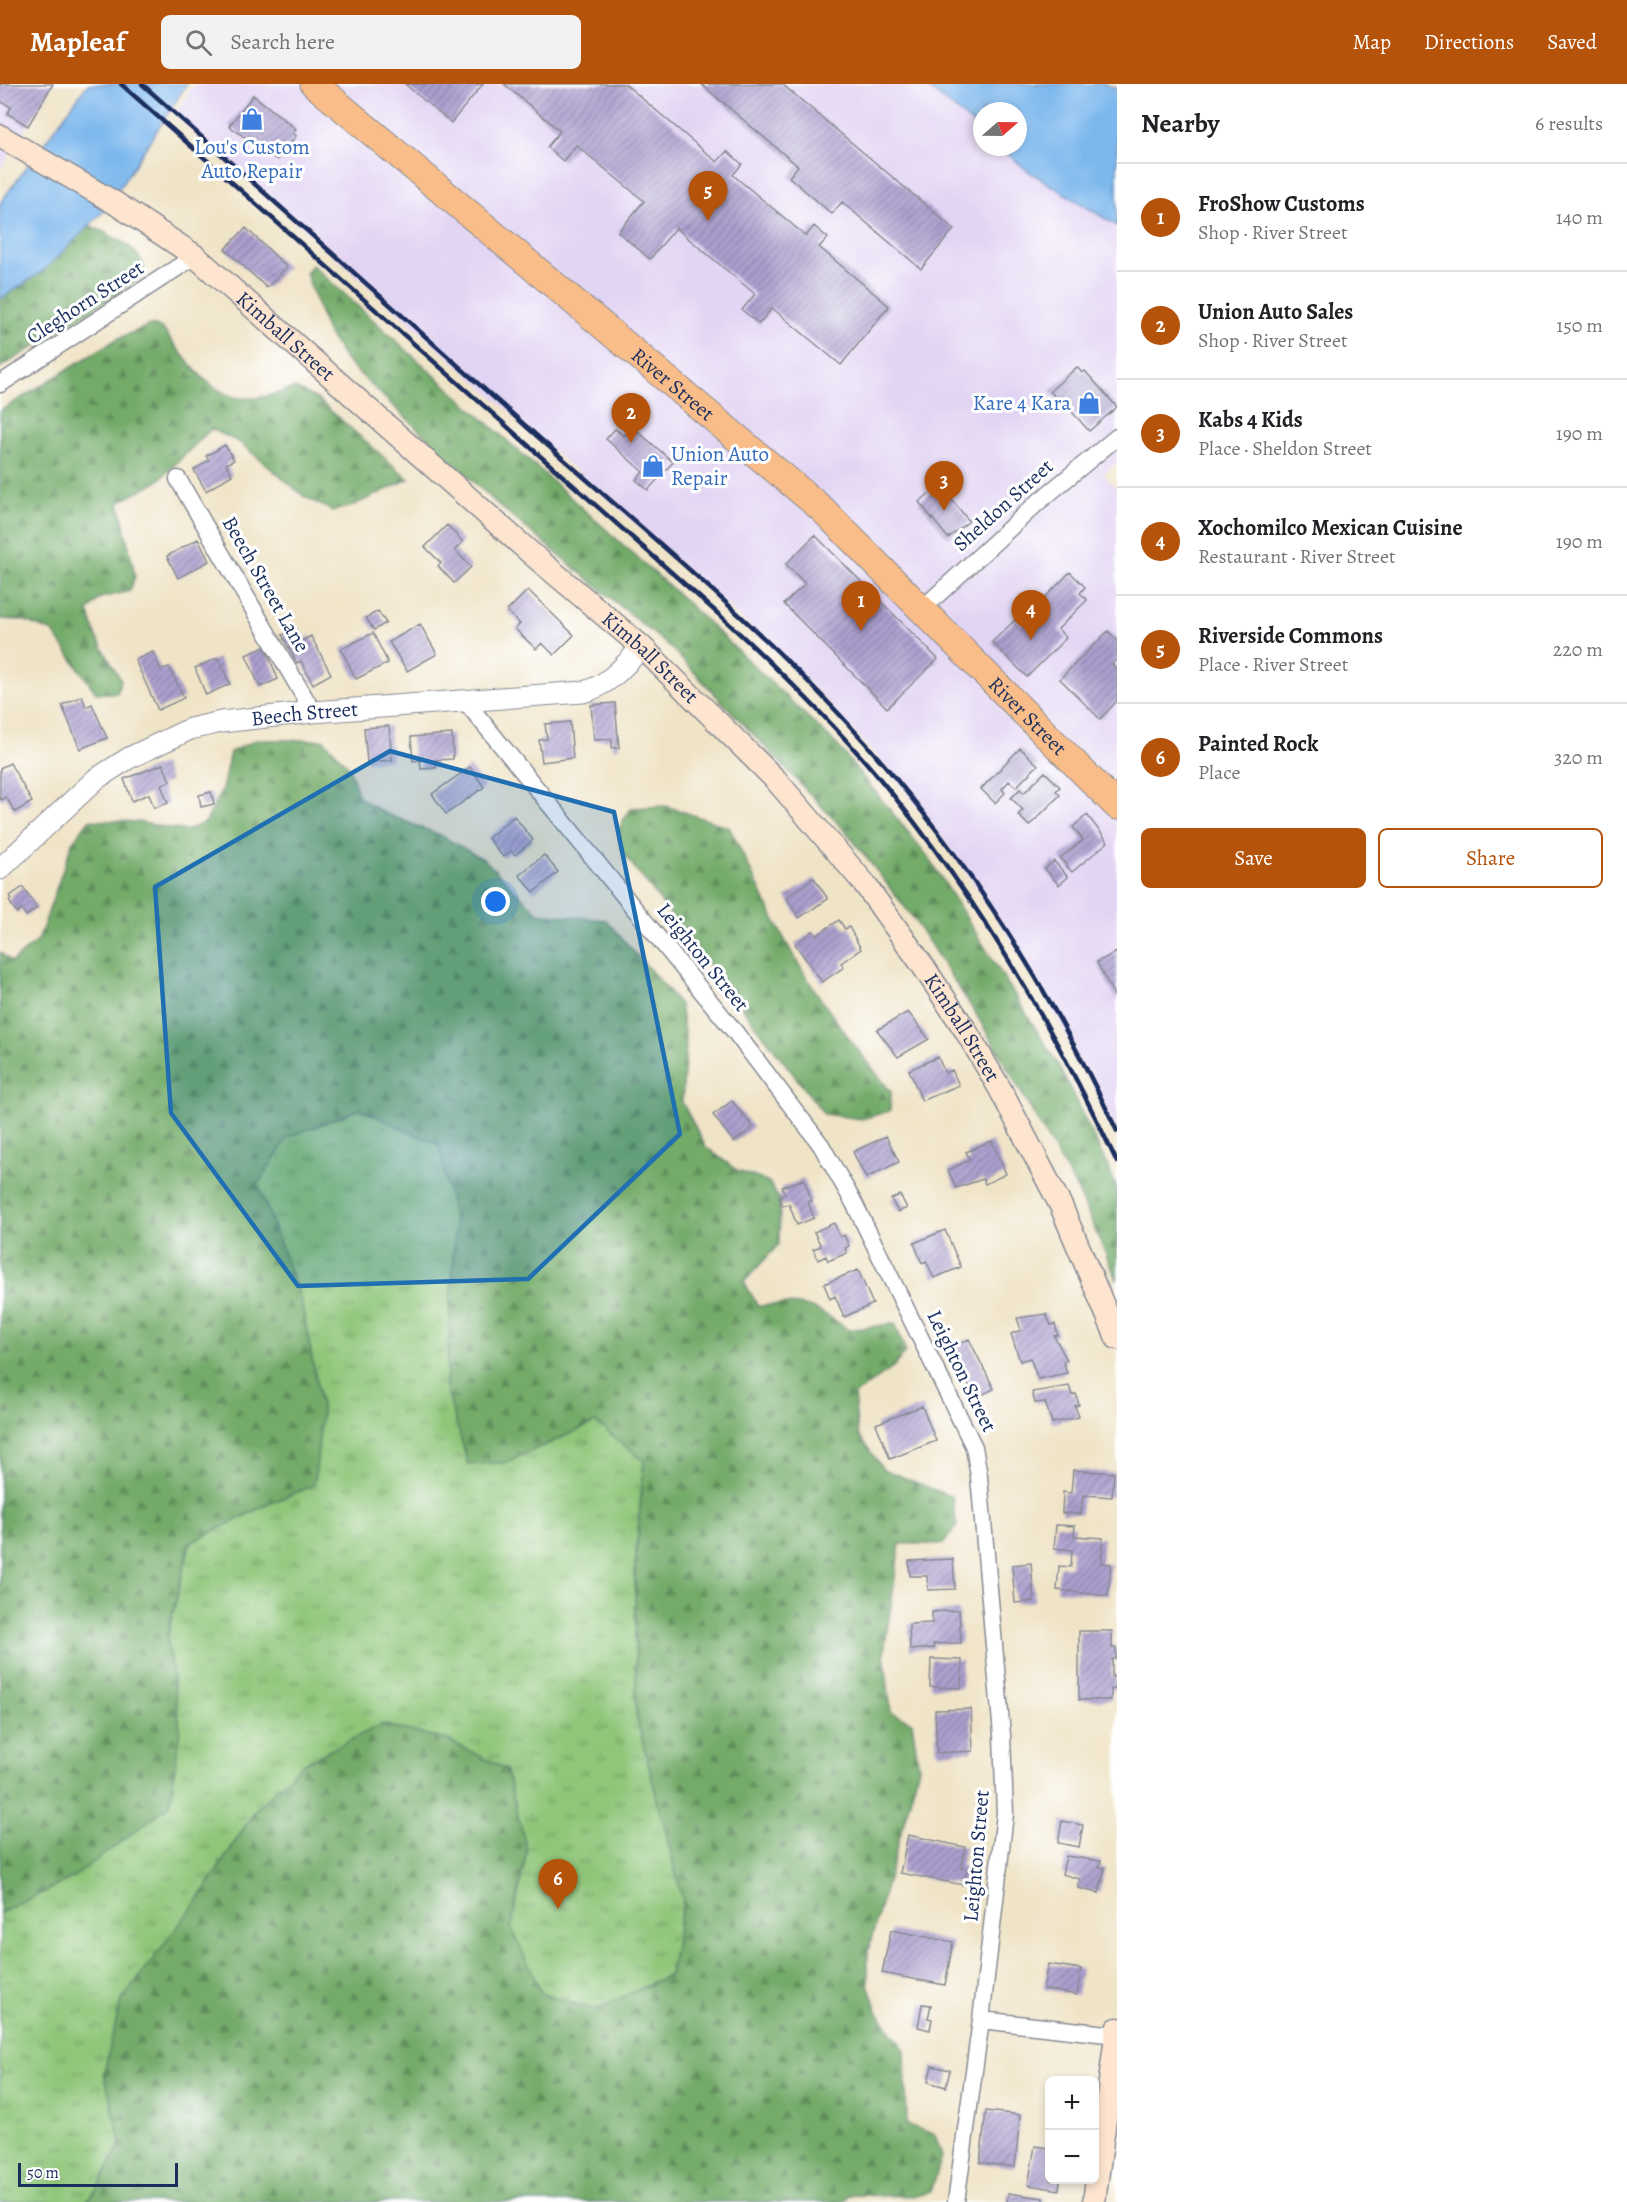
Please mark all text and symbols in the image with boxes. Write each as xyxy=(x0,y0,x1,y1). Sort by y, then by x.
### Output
search box xyxy=(161,15,581,69)
text: Mapleaf xyxy=(30,23,125,61)
icon: search xyxy=(182,26,215,59)
text: Search here xyxy=(230,27,335,57)
text: Map xyxy=(1353,28,1391,56)
text: Directions xyxy=(1424,28,1514,56)
text: Saved xyxy=(1547,28,1597,56)
north arrow xyxy=(973,102,1027,156)
shop icon: Lou's Custom Auto Repair xyxy=(239,106,265,132)
text: Nearby xyxy=(1141,106,1220,141)
text: 6 results xyxy=(1535,110,1603,137)
place label: Lou's Custom Auto Repair xyxy=(194,133,310,185)
pin: 5 xyxy=(688,172,728,221)
text: FroShow Customs xyxy=(1198,189,1365,219)
text: 1 xyxy=(1157,204,1164,231)
text: 140 m xyxy=(1556,204,1603,231)
text: Shop · River Street xyxy=(1198,219,1347,246)
street label: Cleghorn Street xyxy=(21,253,149,351)
street label: Kimball Street xyxy=(230,285,341,387)
text: Union Auto Sales xyxy=(1198,297,1353,327)
text: 2 xyxy=(1156,312,1165,339)
text: 150 m xyxy=(1556,312,1603,339)
text: Shop · River Street xyxy=(1198,327,1347,354)
street label: River Street xyxy=(625,341,721,427)
place label: Kare 4 Kara xyxy=(973,389,1071,417)
shop icon: Kare 4 Kara xyxy=(1076,390,1102,416)
pin: 2 xyxy=(612,394,650,443)
text: Kabs 4 Kids xyxy=(1198,405,1303,435)
text: 3 xyxy=(1156,420,1165,447)
text: 190 m xyxy=(1556,420,1603,447)
text: Place · Sheldon Street xyxy=(1198,435,1372,462)
place label: Union Auto Repair xyxy=(671,440,769,492)
street label: Sheldon Street xyxy=(947,452,1059,557)
shop icon: Union Auto Repair xyxy=(640,453,666,479)
pin: 3 xyxy=(924,462,964,511)
street label: Beech Street Lane xyxy=(216,511,316,657)
text: Xochomilco Mexican Cuisine xyxy=(1198,513,1463,543)
text: 4 xyxy=(1156,528,1165,555)
text: 190 m xyxy=(1556,528,1603,555)
text: Restaurant · River Street xyxy=(1198,543,1396,570)
pin: 1 xyxy=(842,582,880,631)
pin: 4 xyxy=(1012,590,1050,640)
street label: Kimball Street xyxy=(596,605,705,710)
text: Riverside Commons xyxy=(1198,621,1383,651)
text: 5 xyxy=(1156,636,1165,663)
text: 220 m xyxy=(1553,636,1603,663)
text: Place · River Street xyxy=(1198,651,1348,678)
street label: River Street xyxy=(982,670,1073,762)
street label: Beech Street xyxy=(250,695,359,733)
text: Painted Rock xyxy=(1198,729,1318,759)
text: 6 xyxy=(1156,744,1165,771)
text: 320 m xyxy=(1554,744,1603,771)
text: Place xyxy=(1198,759,1240,786)
button: Save xyxy=(1141,828,1366,888)
button: Share xyxy=(1378,828,1603,888)
your location xyxy=(481,887,510,916)
street label: Leighton Street xyxy=(650,897,756,1017)
street label: Kimball Street xyxy=(918,968,1007,1087)
street label: Leighton Street xyxy=(920,1305,1004,1437)
street label: Leighton Street xyxy=(956,1789,996,1923)
pin: 6 xyxy=(538,1860,578,1909)
map controls xyxy=(1045,2076,1099,2184)
button: + xyxy=(1045,2076,1099,2130)
button: − xyxy=(1045,2130,1099,2184)
scale bar xyxy=(18,2160,178,2188)
text: 50 m xyxy=(27,2162,59,2184)

